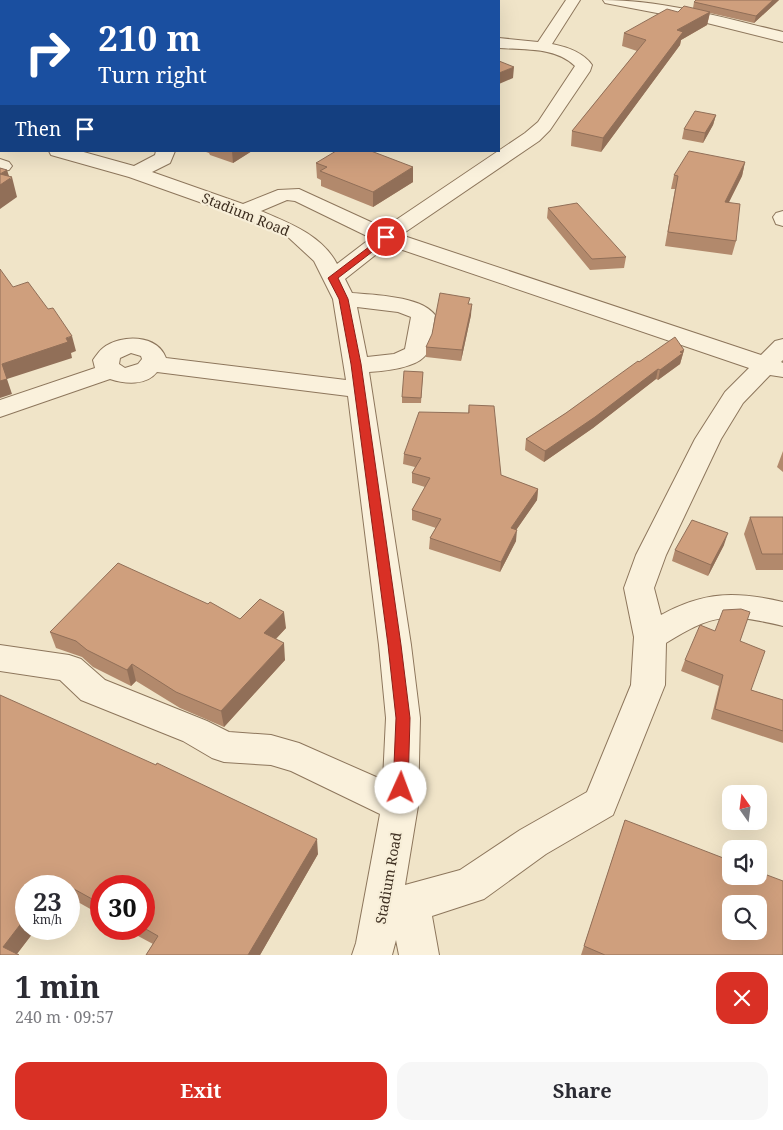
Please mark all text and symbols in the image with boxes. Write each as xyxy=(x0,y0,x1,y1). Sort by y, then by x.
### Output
text: 210 m xyxy=(98,14,201,61)
icon: right xyxy=(15,20,80,85)
text: Turn right xyxy=(98,59,207,89)
icon: arrive xyxy=(71,115,99,143)
text: Then xyxy=(15,116,61,142)
street label: Stadium Road xyxy=(199,188,293,240)
pin xyxy=(365,216,407,258)
icon: arrive xyxy=(372,223,400,251)
position arrow xyxy=(374,761,426,813)
north arrow xyxy=(722,785,768,830)
map controls xyxy=(722,785,767,940)
street label: Stadium Road xyxy=(371,830,405,925)
button: sound xyxy=(722,840,767,885)
speed limit sign: 30 xyxy=(90,875,155,940)
text: 23 xyxy=(33,884,62,918)
button: search xyxy=(722,895,767,940)
text: km/h xyxy=(33,911,62,928)
text: 1 min xyxy=(15,966,100,1007)
button: close xyxy=(716,972,768,1024)
text: 240 m · 09:57 xyxy=(15,1006,114,1028)
button: Exit xyxy=(15,1062,387,1120)
button: Share xyxy=(397,1062,768,1120)

